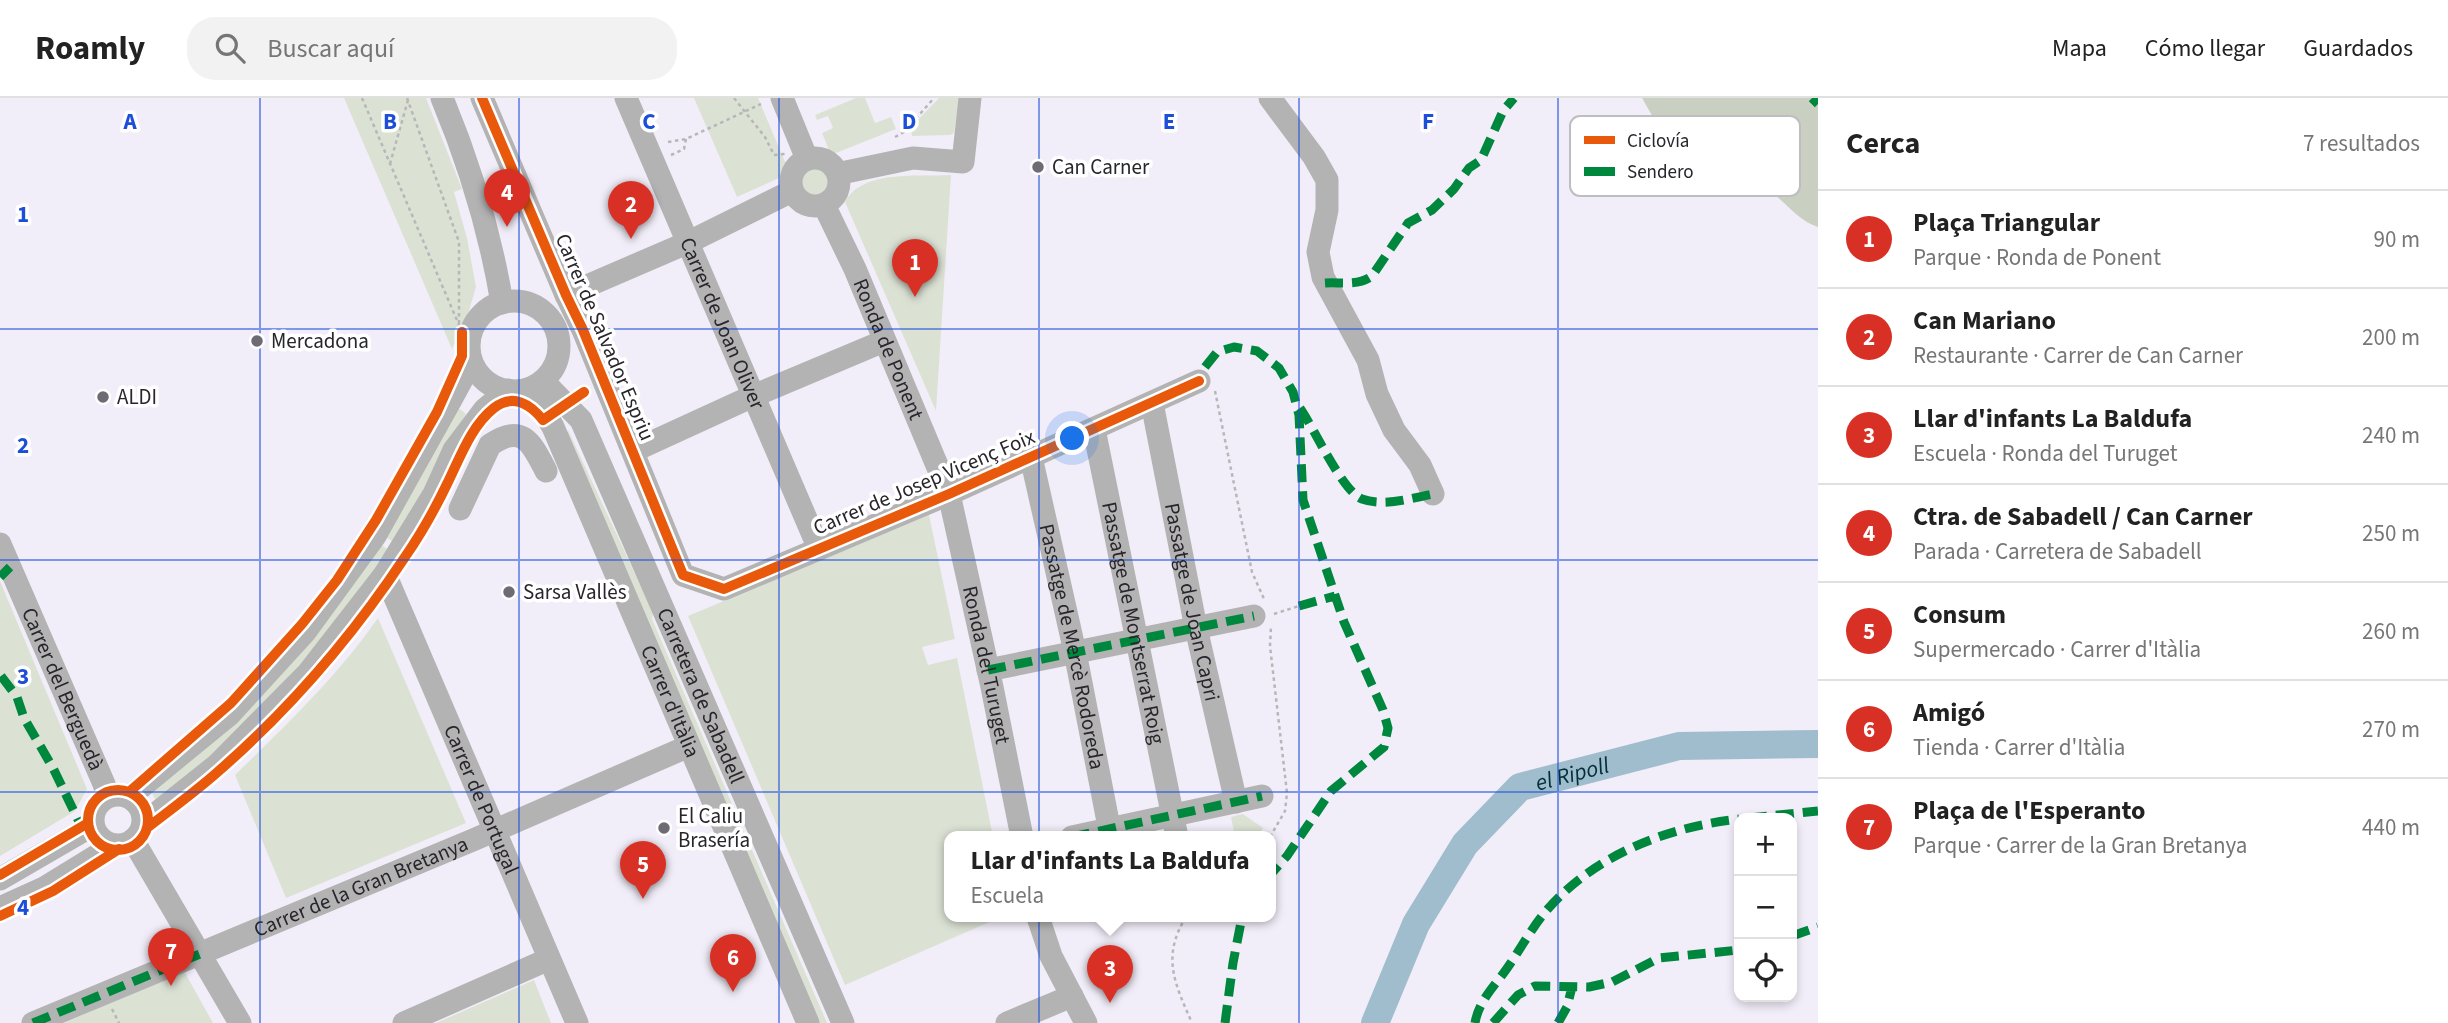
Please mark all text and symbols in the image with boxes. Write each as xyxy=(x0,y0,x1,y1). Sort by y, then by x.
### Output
search box xyxy=(187,17,677,80)
text: Roamly xyxy=(35,25,145,72)
icon: search xyxy=(211,29,249,67)
text: Buscar aquí xyxy=(267,30,394,67)
text: Mapa xyxy=(2052,31,2107,66)
text: Cómo llegar xyxy=(2145,31,2265,66)
text: Guardados xyxy=(2303,31,2413,66)
text: A xyxy=(122,105,137,138)
text: B xyxy=(383,105,397,138)
text: C xyxy=(642,105,656,138)
text: D xyxy=(902,105,916,138)
text: E xyxy=(1163,105,1175,138)
text: F xyxy=(1422,105,1434,138)
legend xyxy=(1570,116,1800,196)
text: Cerca xyxy=(1846,122,1920,165)
text: 7 resultados xyxy=(2303,127,2420,160)
text: Ciclovía xyxy=(1627,128,1689,155)
place label: Can Carner xyxy=(1052,152,1150,182)
marker: Can Carner xyxy=(1030,159,1046,175)
text: Sendero xyxy=(1627,159,1694,186)
pin: 4 xyxy=(484,169,530,227)
pin: 2 xyxy=(608,181,654,239)
text: 1 xyxy=(17,198,29,231)
text: Plaça Triangular xyxy=(1913,204,2100,241)
text: 1 xyxy=(1863,223,1875,256)
text: 90 m xyxy=(2373,223,2420,256)
street label: Carrer de Salvador Espriu xyxy=(548,229,662,445)
street label: Carrer de Joan Oliver xyxy=(672,233,773,415)
pin: 1 xyxy=(892,239,938,297)
text: Parque · Ronda de Ponent xyxy=(1913,241,2161,274)
street label: Ronda de Ponent xyxy=(846,274,931,424)
text: Can Mariano xyxy=(1913,302,2056,339)
text: 2 xyxy=(1863,321,1875,354)
text: 200 m xyxy=(2362,321,2420,354)
place label: Mercadona xyxy=(271,326,369,356)
marker: Mercadona xyxy=(249,333,265,349)
text: Restaurante · Carrer de Can Carner xyxy=(1913,339,2243,372)
place label: ALDI xyxy=(117,382,157,412)
marker: ALDI xyxy=(95,389,111,405)
text: Llar d'infants La Baldufa xyxy=(1913,400,2192,437)
text: 3 xyxy=(1863,419,1875,452)
text: 240 m xyxy=(2362,419,2420,452)
street label: Carrer de Josep Vicenç Foix xyxy=(808,421,1040,542)
your location xyxy=(1055,421,1089,455)
text: 2 xyxy=(17,429,29,462)
text: Escuela · Ronda del Turuget xyxy=(1913,437,2178,470)
text: Ctra. de Sabadell / Can Carner xyxy=(1913,498,2253,535)
street label: Passatge de Montserrat Roig xyxy=(1094,499,1173,747)
street label: Passatge de Joan Capri xyxy=(1157,500,1227,704)
text: 4 xyxy=(1863,517,1875,550)
text: 250 m xyxy=(2362,517,2420,550)
street label: Passatge de Mercè Rodoreda xyxy=(1032,521,1112,772)
text: Parada · Carretera de Sabadell xyxy=(1913,535,2202,568)
place label: Sarsa Vallès xyxy=(523,577,627,607)
street label: Ronda del Turuget xyxy=(955,583,1018,747)
marker: Sarsa Vallès xyxy=(501,584,517,600)
text: Consum xyxy=(1913,596,2006,633)
street label: Carrer del Berguedà xyxy=(14,603,111,775)
street label: Carretera de Sabadell xyxy=(649,603,752,788)
text: 5 xyxy=(1863,615,1875,648)
text: 260 m xyxy=(2362,615,2420,648)
text: Supermercado · Carrer d'Itàlia xyxy=(1913,633,2201,666)
street label: Carrer d'Itàlia xyxy=(633,640,708,762)
text: 3 xyxy=(17,660,29,693)
text: Amigó xyxy=(1913,694,1985,731)
text: 6 xyxy=(1863,713,1875,746)
text: 270 m xyxy=(2362,713,2420,746)
street label: Carrer de Portugal xyxy=(436,720,527,879)
text: Tienda · Carrer d'Itàlia xyxy=(1913,731,2125,764)
water label: el Ripoll xyxy=(1532,748,1613,799)
text: Plaça de l'Esperanto xyxy=(1913,792,2145,829)
place label: El Caliu Brasería xyxy=(678,801,750,855)
text: 7 xyxy=(1863,811,1875,844)
text: 440 m xyxy=(2362,811,2420,844)
map controls xyxy=(1734,813,1797,1002)
button: + xyxy=(1734,813,1797,876)
marker: El Caliu Brasería xyxy=(656,820,672,836)
street label: Carrer de la Gran Bretanya xyxy=(249,829,473,945)
text: Parque · Carrer de la Gran Bretanya xyxy=(1913,829,2247,862)
popup xyxy=(944,831,1276,922)
pin: 5 xyxy=(620,841,666,899)
text: Llar d'infants La Baldufa xyxy=(970,842,1250,879)
button: − xyxy=(1734,876,1797,939)
text: Escuela xyxy=(970,879,1044,912)
text: 4 xyxy=(17,891,29,924)
pin: 7 xyxy=(148,928,194,986)
pin: 6 xyxy=(710,934,756,992)
button: locate xyxy=(1734,939,1797,1002)
pin: 3 xyxy=(1087,945,1133,1003)

